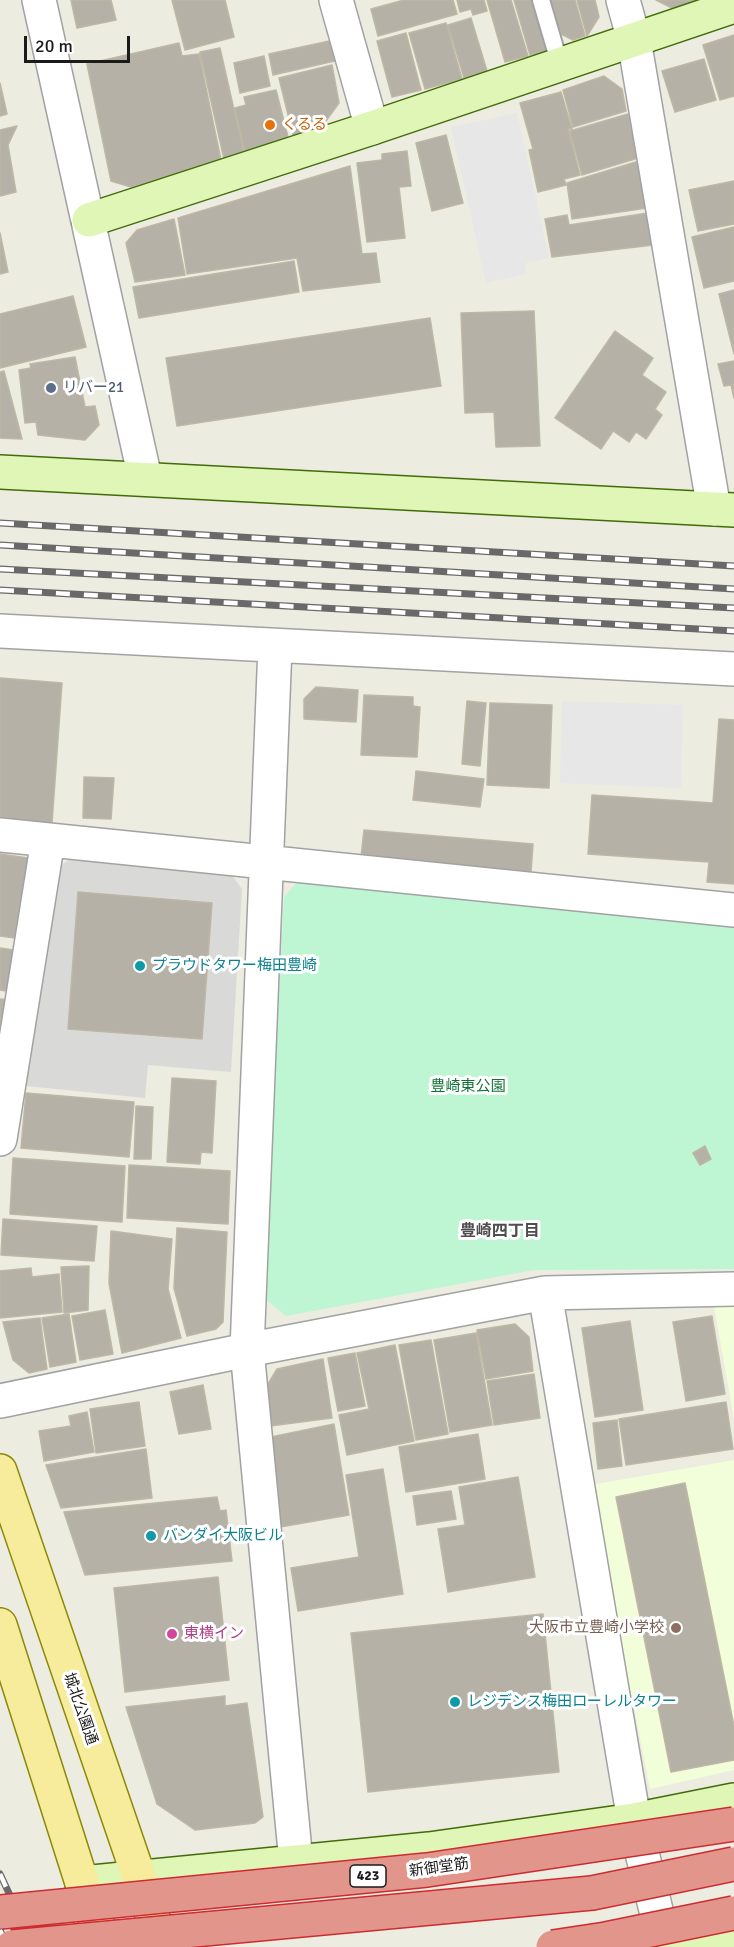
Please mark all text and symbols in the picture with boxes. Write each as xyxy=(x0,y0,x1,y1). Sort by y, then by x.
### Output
scale bar xyxy=(27,24,134,62)
text: 20 m xyxy=(35,35,73,57)
place label: くるる xyxy=(282,116,327,134)
marker: くるる xyxy=(263,118,277,132)
place label: リバー21 xyxy=(63,379,124,397)
marker: リバー21 xyxy=(44,381,58,395)
place label: プラウドタワー梅田豊崎 xyxy=(152,957,317,975)
marker: プラウドタワー梅田豊崎 xyxy=(133,959,147,973)
park label: 豊崎東公園 xyxy=(431,1078,505,1096)
district label: 豊崎四丁目 xyxy=(460,1222,540,1242)
place label: バンダイ大阪ビル xyxy=(163,1527,283,1545)
marker: バンダイ大阪ビル xyxy=(144,1529,158,1543)
place label: 大阪市立豊崎小学校 xyxy=(529,1619,664,1637)
marker: 大阪市立豊崎小学校 xyxy=(669,1621,683,1635)
place label: 東横イン xyxy=(184,1625,244,1643)
marker: 東横イン xyxy=(165,1627,179,1641)
street label: 城北公園通 xyxy=(59,1671,101,1747)
place label: レジデンス梅田ローレルタワー xyxy=(467,1693,677,1711)
marker: レジデンス梅田ローレルタワー xyxy=(448,1695,462,1709)
street label: 新御堂筋 xyxy=(408,1855,470,1881)
road number: 423 xyxy=(350,1865,386,1887)

